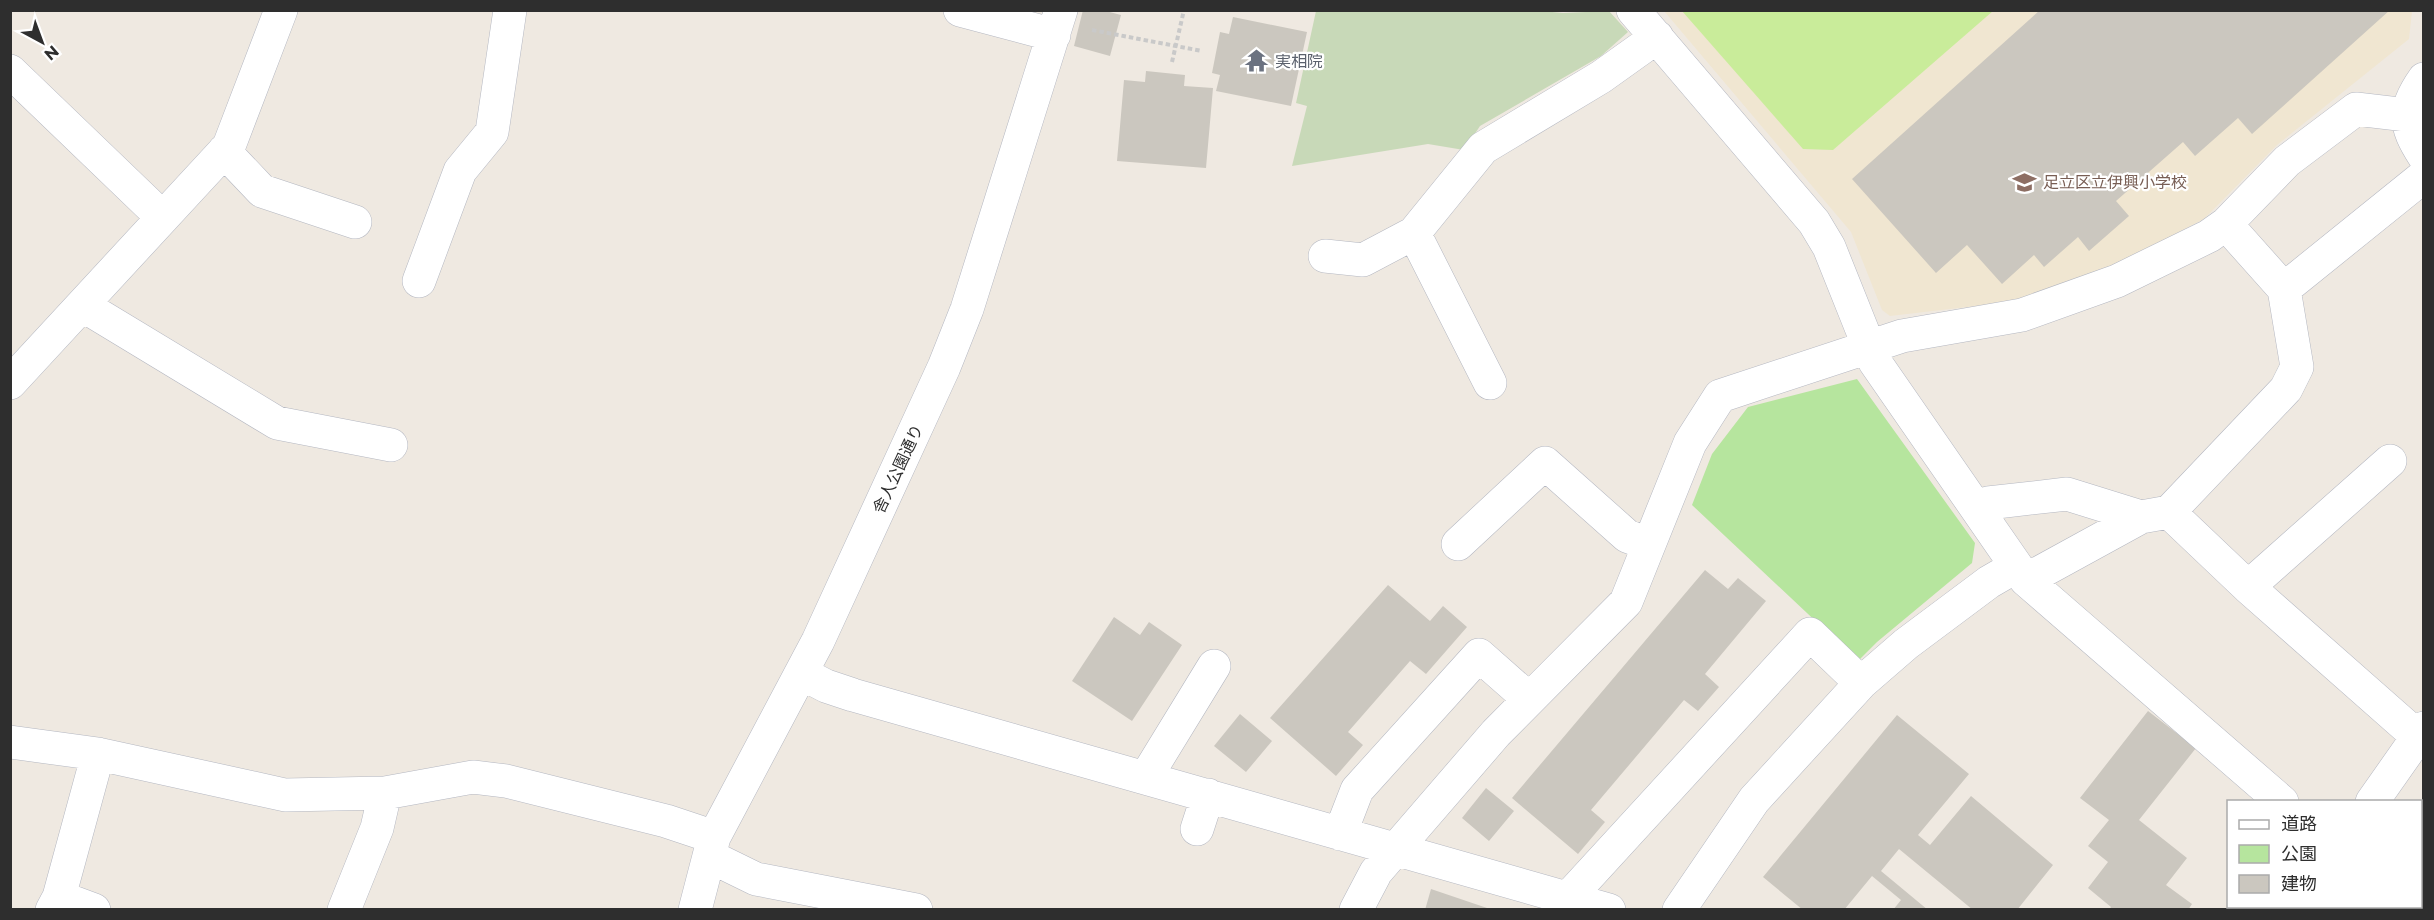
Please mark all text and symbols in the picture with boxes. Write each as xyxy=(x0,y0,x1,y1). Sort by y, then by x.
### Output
north arrow xyxy=(12,12,72,72)
text: N xyxy=(40,42,63,64)
temple icon: 実相院 xyxy=(1244,48,1270,74)
place label: 実相院 xyxy=(1275,52,1323,71)
school or university icon: 足立区立伊興小学校 xyxy=(2012,169,2038,195)
place label: 足立区立伊興小学校 xyxy=(2043,173,2187,192)
street label: 舎人公園通り xyxy=(869,421,927,517)
legend xyxy=(2227,800,2422,908)
text: 道路 xyxy=(2281,813,2317,835)
text: 公園 xyxy=(2281,843,2317,865)
text: 建物 xyxy=(2281,873,2317,895)

